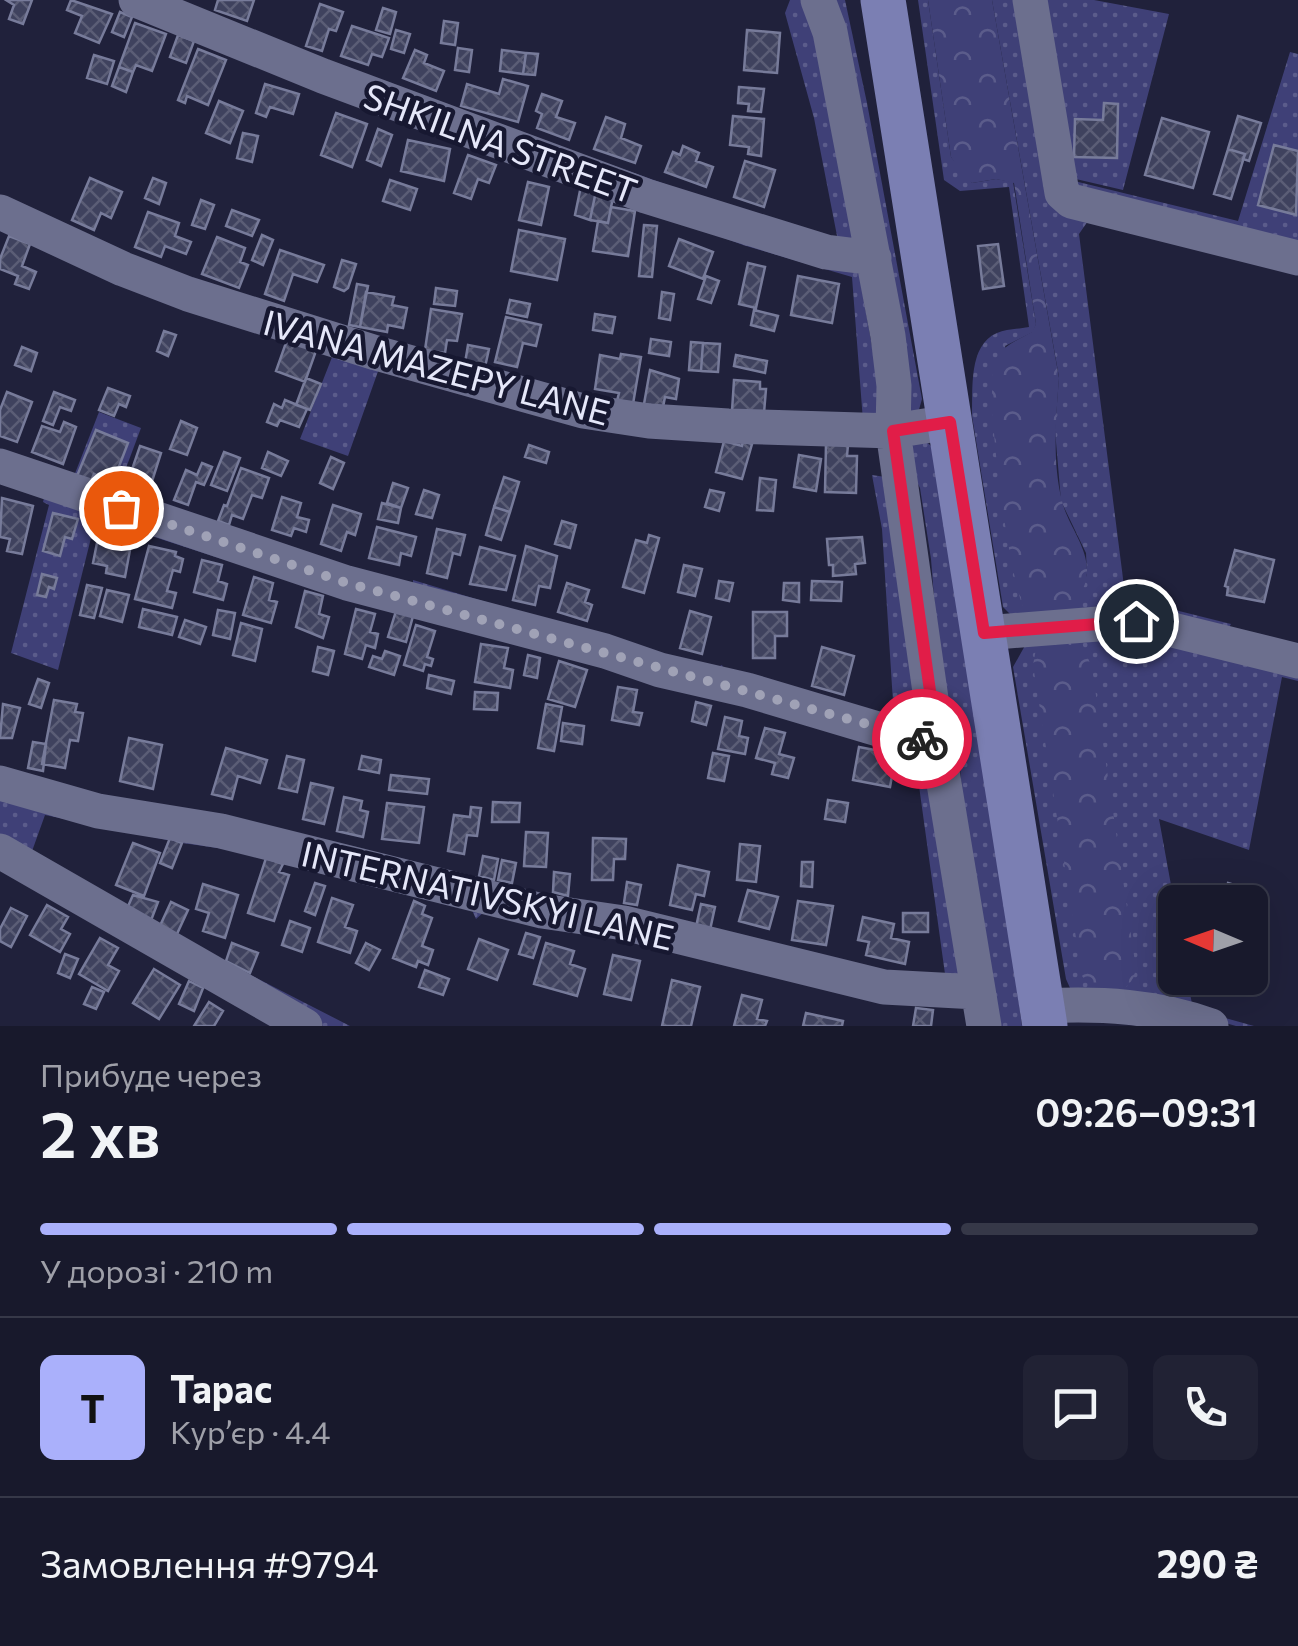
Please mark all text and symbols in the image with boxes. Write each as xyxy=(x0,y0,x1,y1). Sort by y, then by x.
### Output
street label: SHKILNA STREET xyxy=(359,73,643,211)
street label: IVANA MAZEPY LANE xyxy=(259,299,615,433)
pin xyxy=(79,466,164,551)
icon: bag xyxy=(94,481,149,536)
pin xyxy=(1094,579,1179,664)
icon: home xyxy=(1109,594,1164,649)
courier xyxy=(872,689,972,789)
icon: bike xyxy=(895,712,950,767)
street label: INTERNATIVSKYI LANE xyxy=(298,830,678,958)
north arrow xyxy=(1158,885,1268,995)
map controls xyxy=(1158,885,1268,995)
text: Прибуде через xyxy=(40,1054,262,1094)
text: 09:26–09:31 xyxy=(1035,1088,1258,1135)
text: 2 хв xyxy=(40,1092,160,1171)
text: У дорозі · 210 m xyxy=(40,1250,273,1290)
button: chat xyxy=(1023,1355,1128,1460)
button: phone xyxy=(1153,1355,1258,1460)
text: Тарас xyxy=(170,1364,272,1411)
text: Т xyxy=(80,1384,105,1431)
text: Кур’єр · 4.4 xyxy=(170,1411,330,1451)
text: Замовлення #9794 xyxy=(40,1539,379,1586)
text: 290 ₴ xyxy=(1157,1539,1258,1586)

